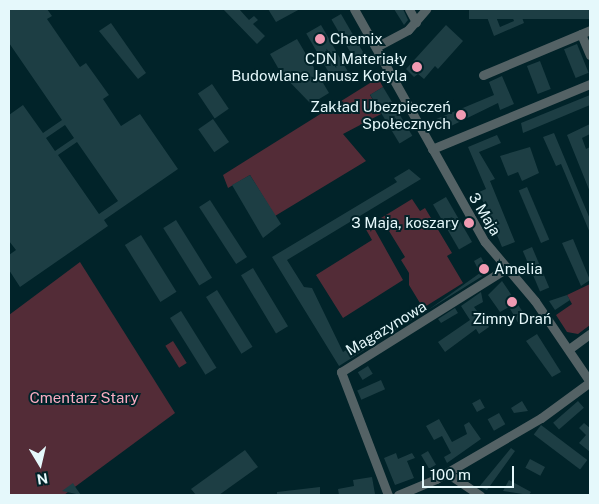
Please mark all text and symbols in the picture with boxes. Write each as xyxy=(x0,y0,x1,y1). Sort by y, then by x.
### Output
place label: Chemix xyxy=(330,30,383,48)
marker: Chemix xyxy=(314,33,326,45)
place label: CDN Materiały Budowlane Janusz Kotyla xyxy=(231,49,407,84)
marker: CDN Materiały Budowlane Janusz Kotyla xyxy=(411,61,423,73)
place label: Zakład Ubezpieczeń Społecznych xyxy=(310,97,451,132)
marker: Zakład Ubezpieczeń Społecznych xyxy=(455,109,467,121)
street label: 3 Maja xyxy=(465,189,505,239)
place label: 3 Maja, koszary xyxy=(351,214,459,232)
marker: 3 Maja, koszary xyxy=(463,217,475,229)
place label: Amelia xyxy=(494,260,543,278)
marker: Amelia xyxy=(478,263,490,275)
marker: Zimny Drań xyxy=(506,296,518,308)
street label: Magazynowa xyxy=(342,297,430,359)
place label: Zimny Drań xyxy=(472,310,552,328)
park label: Cmentarz Stary xyxy=(30,389,138,407)
north arrow xyxy=(15,439,65,489)
scale bar xyxy=(424,456,516,488)
text: 100 m xyxy=(430,466,471,483)
text: N xyxy=(36,470,49,488)

